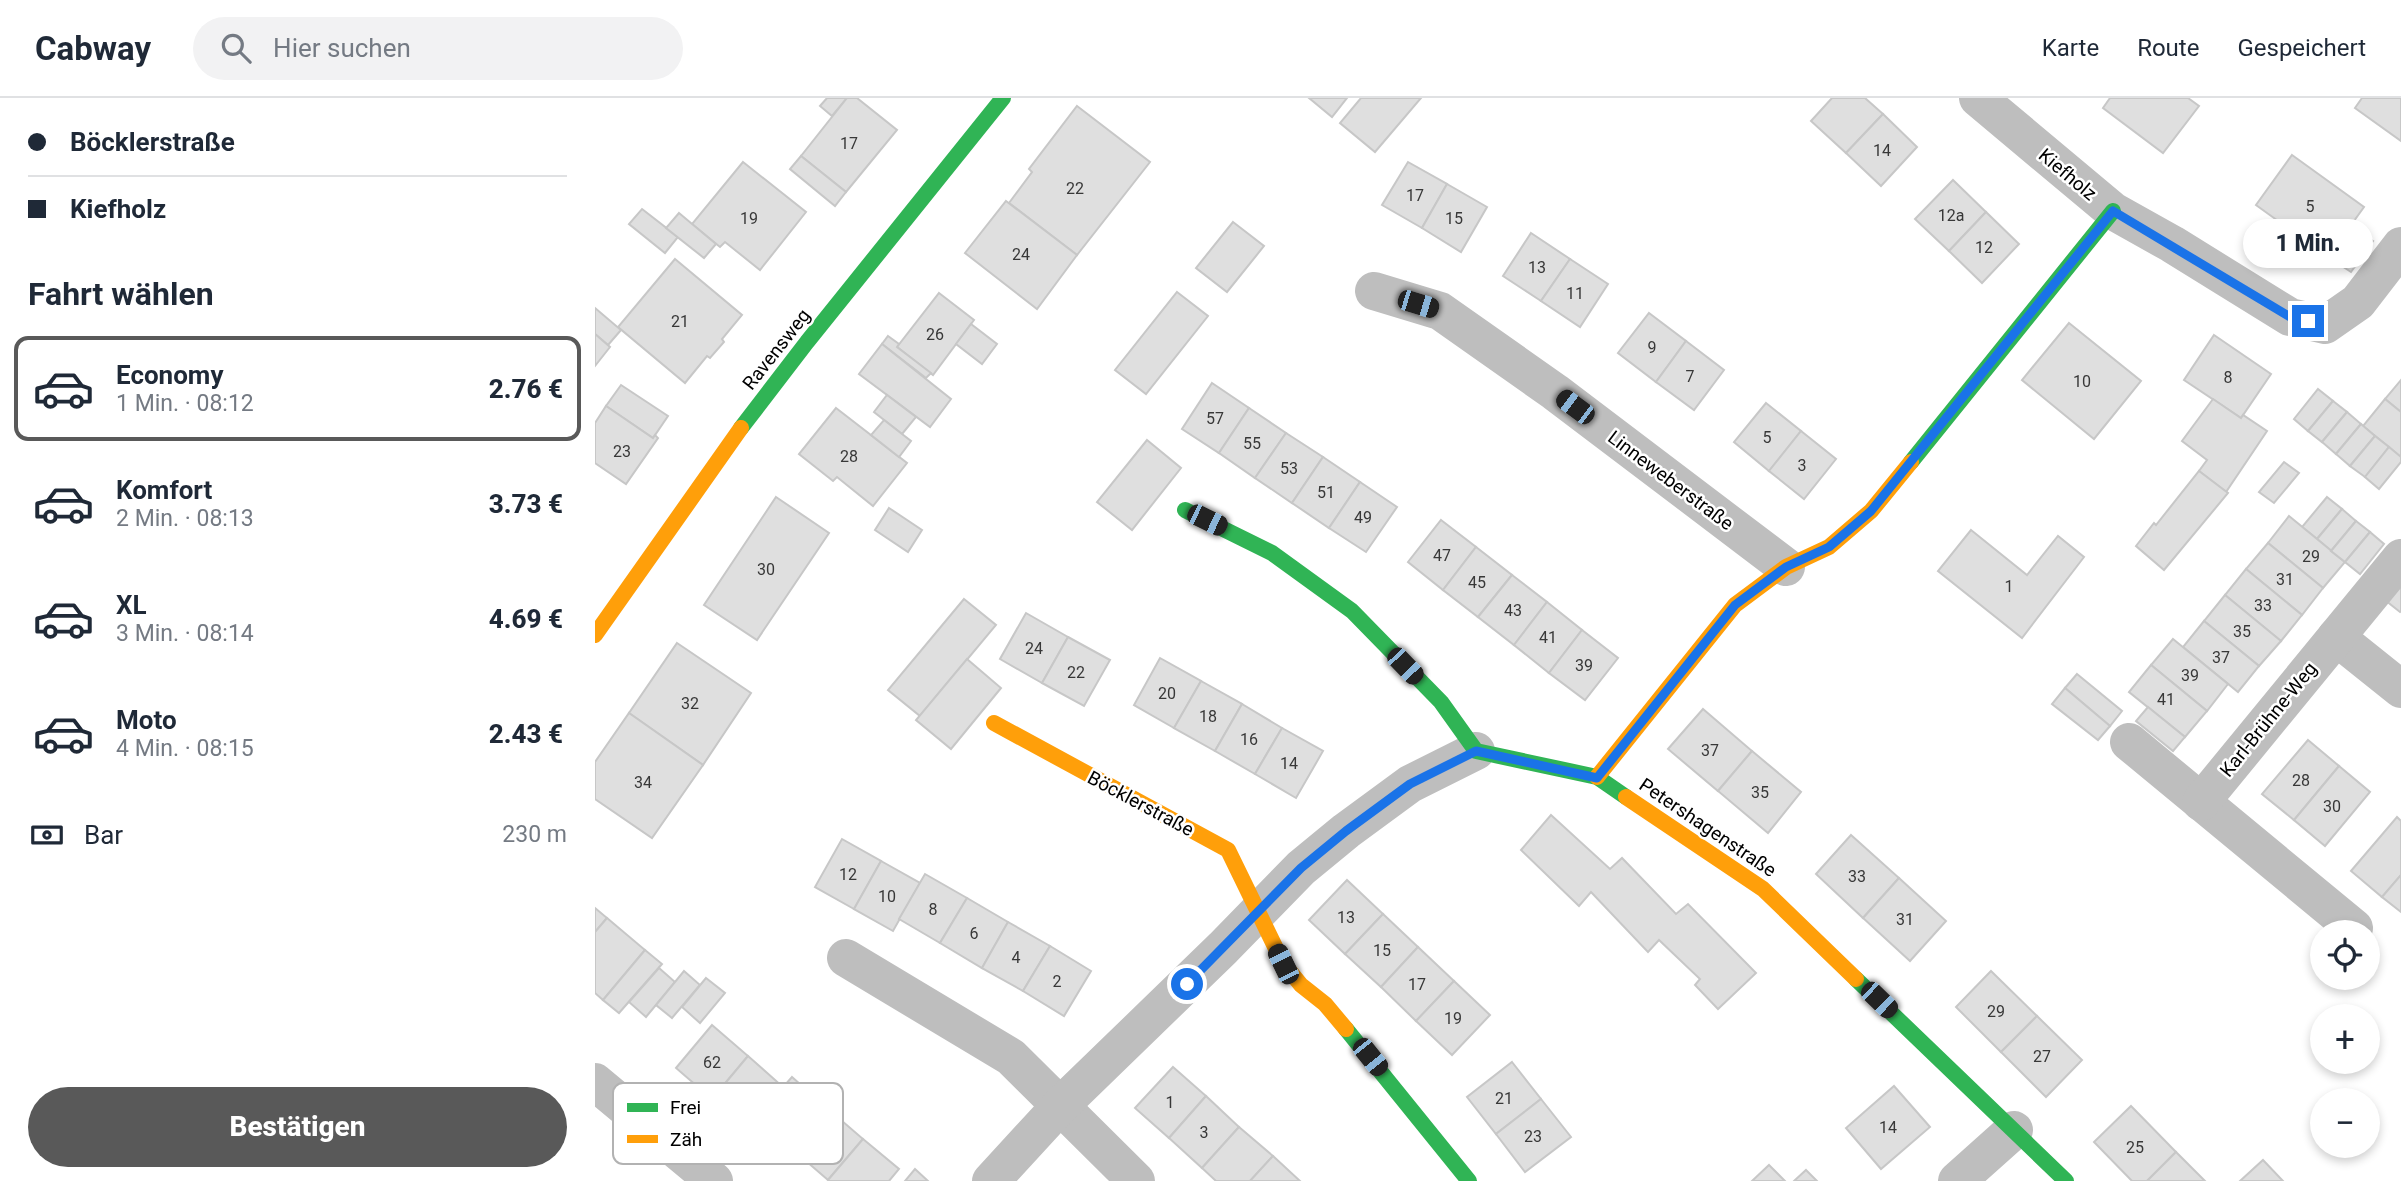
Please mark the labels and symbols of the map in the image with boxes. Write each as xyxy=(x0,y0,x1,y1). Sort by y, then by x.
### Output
house number: 17 xyxy=(840,134,858,153)
house number: 14 xyxy=(1873,141,1891,160)
street label: Kiefholz xyxy=(2034,144,2101,205)
house number: 22 xyxy=(1066,179,1084,198)
house number: 17 xyxy=(1406,186,1424,205)
house number: 5 xyxy=(2306,197,2315,216)
house number: 12a xyxy=(1938,206,1964,225)
house number: 19 xyxy=(740,209,758,228)
house number: 15 xyxy=(1445,209,1463,228)
callout: 1 Min. xyxy=(2243,220,2373,268)
house number: 12 xyxy=(1975,238,1993,257)
house number: 24 xyxy=(1012,245,1030,264)
house number: 13 xyxy=(1528,258,1546,277)
house number: 11 xyxy=(1566,284,1584,303)
car xyxy=(1395,288,1442,320)
street label: Ravensweg xyxy=(738,304,815,394)
route end xyxy=(2292,305,2324,337)
house number: 21 xyxy=(671,312,689,331)
house number: 26 xyxy=(926,325,944,344)
house number: 9 xyxy=(1648,338,1657,357)
house number: 7 xyxy=(1686,367,1695,386)
house number: 8 xyxy=(2224,368,2233,387)
house number: 10 xyxy=(2073,372,2091,391)
car xyxy=(1552,386,1599,428)
house number: 57 xyxy=(1206,409,1224,428)
street label: Linneweberstraße xyxy=(1603,426,1738,535)
house number: 5 xyxy=(1763,428,1772,447)
house number: 55 xyxy=(1243,434,1261,453)
house number: 23 xyxy=(613,442,631,461)
house number: 28 xyxy=(840,447,858,466)
house number: 3 xyxy=(1798,456,1807,475)
house number: 53 xyxy=(1280,459,1298,478)
house number: 51 xyxy=(1317,483,1335,502)
car xyxy=(1184,501,1231,539)
house number: 49 xyxy=(1354,508,1372,527)
house number: 47 xyxy=(1433,546,1451,565)
house number: 29 xyxy=(2302,547,2320,566)
house number: 30 xyxy=(757,560,775,579)
house number: 31 xyxy=(2276,570,2294,589)
house number: 45 xyxy=(1468,573,1486,592)
house number: 1 xyxy=(2005,577,2014,596)
house number: 33 xyxy=(2254,596,2272,615)
house number: 43 xyxy=(1504,601,1522,620)
house number: 35 xyxy=(2233,622,2251,641)
house number: 41 xyxy=(1539,628,1557,647)
house number: 24 xyxy=(1025,639,1043,658)
car xyxy=(1383,644,1428,688)
house number: 37 xyxy=(2212,648,2230,667)
house number: 39 xyxy=(1575,656,1593,675)
street label: Karl-Brühne-Weg xyxy=(2215,657,2322,781)
house number: 22 xyxy=(1067,663,1085,682)
house number: 39 xyxy=(2181,666,2199,685)
house number: 20 xyxy=(1158,684,1176,703)
house number: 41 xyxy=(2157,690,2175,709)
house number: 32 xyxy=(681,694,699,713)
house number: 18 xyxy=(1199,707,1217,726)
house number: 16 xyxy=(1240,730,1258,749)
house number: 37 xyxy=(1701,741,1719,760)
house number: 14 xyxy=(1280,754,1298,773)
street label: Böcklerstraße xyxy=(1084,766,1198,841)
house number: 28 xyxy=(2292,771,2310,790)
house number: 34 xyxy=(634,773,652,792)
street label: Petershagenstraße xyxy=(1635,773,1781,882)
house number: 35 xyxy=(1751,783,1769,802)
house number: 30 xyxy=(2323,797,2341,816)
house number: 12 xyxy=(839,865,857,884)
house number: 33 xyxy=(1848,867,1866,886)
house number: 10 xyxy=(878,887,896,906)
house number: 8 xyxy=(929,900,938,919)
house number: 13 xyxy=(1337,908,1355,927)
house number: 31 xyxy=(1896,910,1914,929)
house number: 6 xyxy=(970,924,979,943)
car xyxy=(1265,941,1302,987)
house number: 15 xyxy=(1373,941,1391,960)
house number: 4 xyxy=(1012,948,1021,967)
route start xyxy=(1171,968,1203,1000)
house number: 2 xyxy=(1053,972,1062,991)
house number: 17 xyxy=(1408,975,1426,994)
car xyxy=(1857,978,1902,1022)
house number: 29 xyxy=(1987,1002,2005,1021)
house number: 19 xyxy=(1444,1009,1462,1028)
car xyxy=(1349,1034,1392,1080)
house number: 27 xyxy=(2033,1047,2051,1066)
house number: 62 xyxy=(703,1053,721,1072)
legend xyxy=(613,1083,843,1164)
house number: 21 xyxy=(1495,1089,1513,1108)
house number: 1 xyxy=(1166,1093,1175,1112)
text: Frei xyxy=(670,1096,701,1119)
house number: 14 xyxy=(1879,1118,1897,1137)
house number: 3 xyxy=(1200,1123,1209,1142)
house number: 23 xyxy=(1524,1127,1542,1146)
text: Zäh xyxy=(670,1128,702,1151)
house number: 25 xyxy=(2126,1138,2144,1157)

